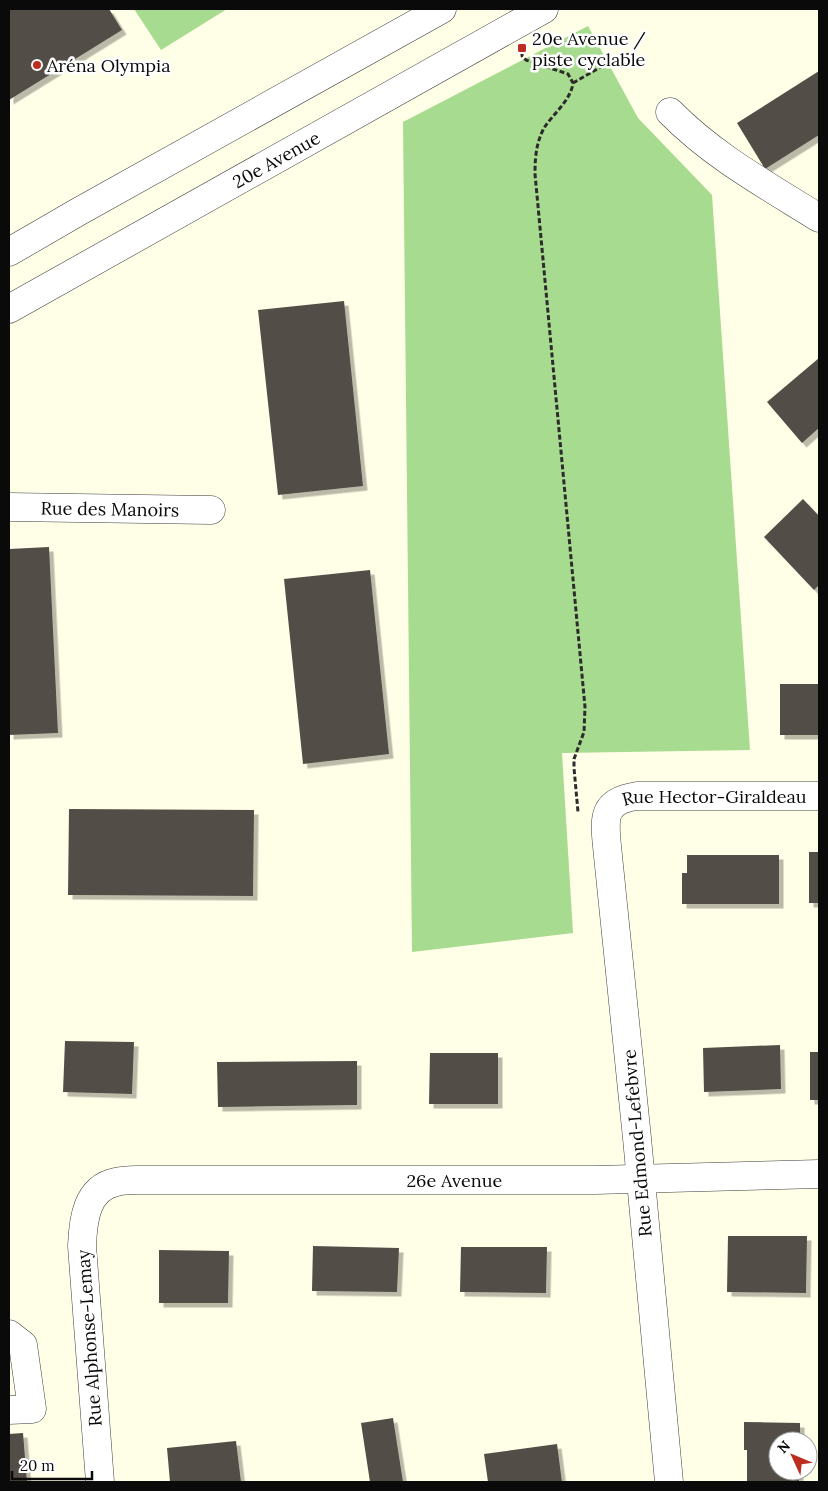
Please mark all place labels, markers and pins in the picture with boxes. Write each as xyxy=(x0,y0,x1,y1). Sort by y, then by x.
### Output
place label: 20e Avenue / piste cyclable xyxy=(532,27,646,71)
marker: 20e Avenue / piste cyclable xyxy=(516,42,528,54)
place label: Aréna Olympia xyxy=(46,54,170,77)
marker: Aréna Olympia xyxy=(31,59,43,71)

